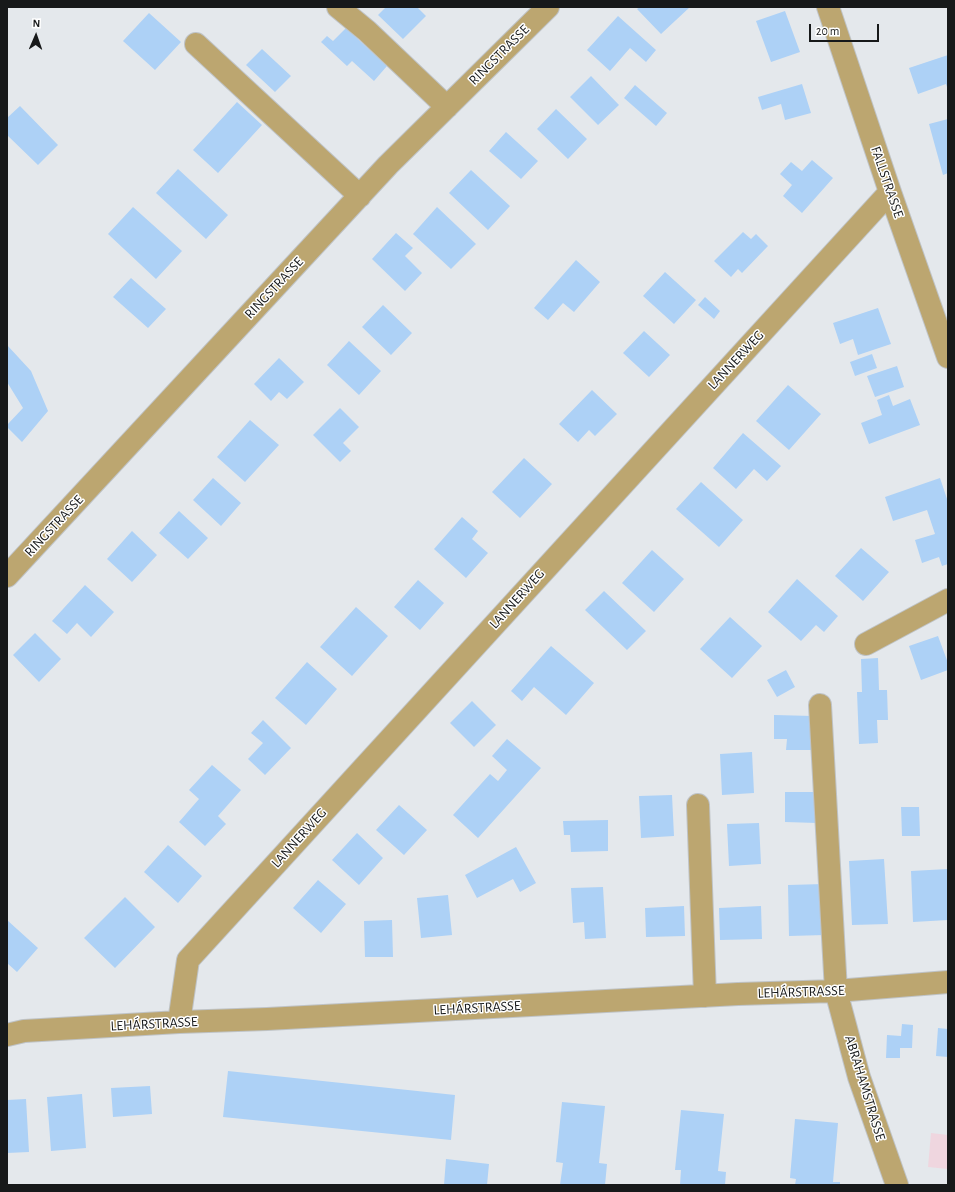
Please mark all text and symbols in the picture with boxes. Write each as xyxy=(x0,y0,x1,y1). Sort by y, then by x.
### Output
north arrow xyxy=(16,16,56,56)
scale bar xyxy=(811,16,881,42)
text: N xyxy=(32,18,40,29)
street label: RINGSTRASSE xyxy=(465,21,533,89)
text: 20 m xyxy=(816,25,839,37)
street label: FALLSTRASSE xyxy=(867,144,907,220)
street label: RINGSTRASSE xyxy=(241,254,307,322)
street label: LANNERWEG xyxy=(704,327,768,393)
street label: RINGSTRASSE xyxy=(21,492,87,560)
street label: LANNERWEG xyxy=(486,566,548,632)
street label: LANNERWEG xyxy=(268,805,330,871)
street label: LEHÁRSTRASSE xyxy=(757,982,845,1002)
street label: LEHÁRSTRASSE xyxy=(433,997,521,1019)
street label: LEHÁRSTRASSE xyxy=(110,1013,198,1035)
street label: ABRAHAMSTRASSE xyxy=(841,1033,889,1143)

